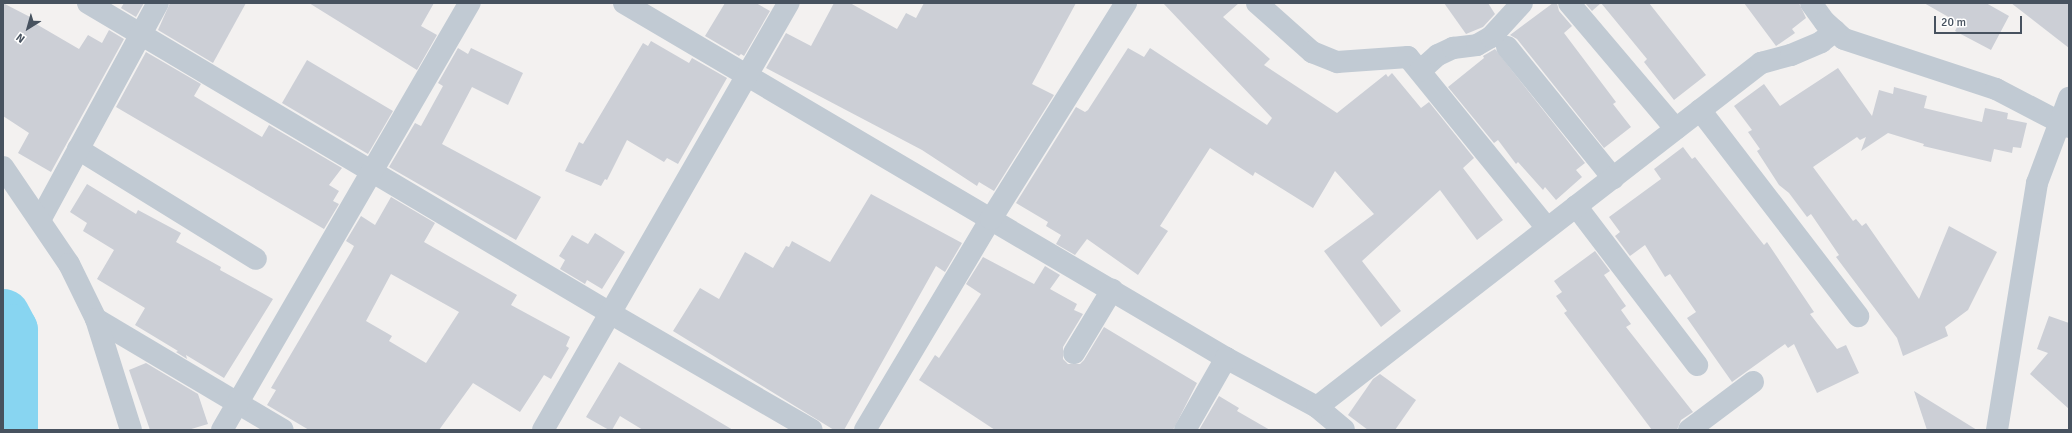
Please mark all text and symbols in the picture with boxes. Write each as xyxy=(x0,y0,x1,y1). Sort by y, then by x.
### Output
north arrow xyxy=(8,8,48,48)
scale bar xyxy=(1936,8,2024,34)
text: 20 m xyxy=(1941,15,1966,30)
text: N xyxy=(14,30,27,45)

